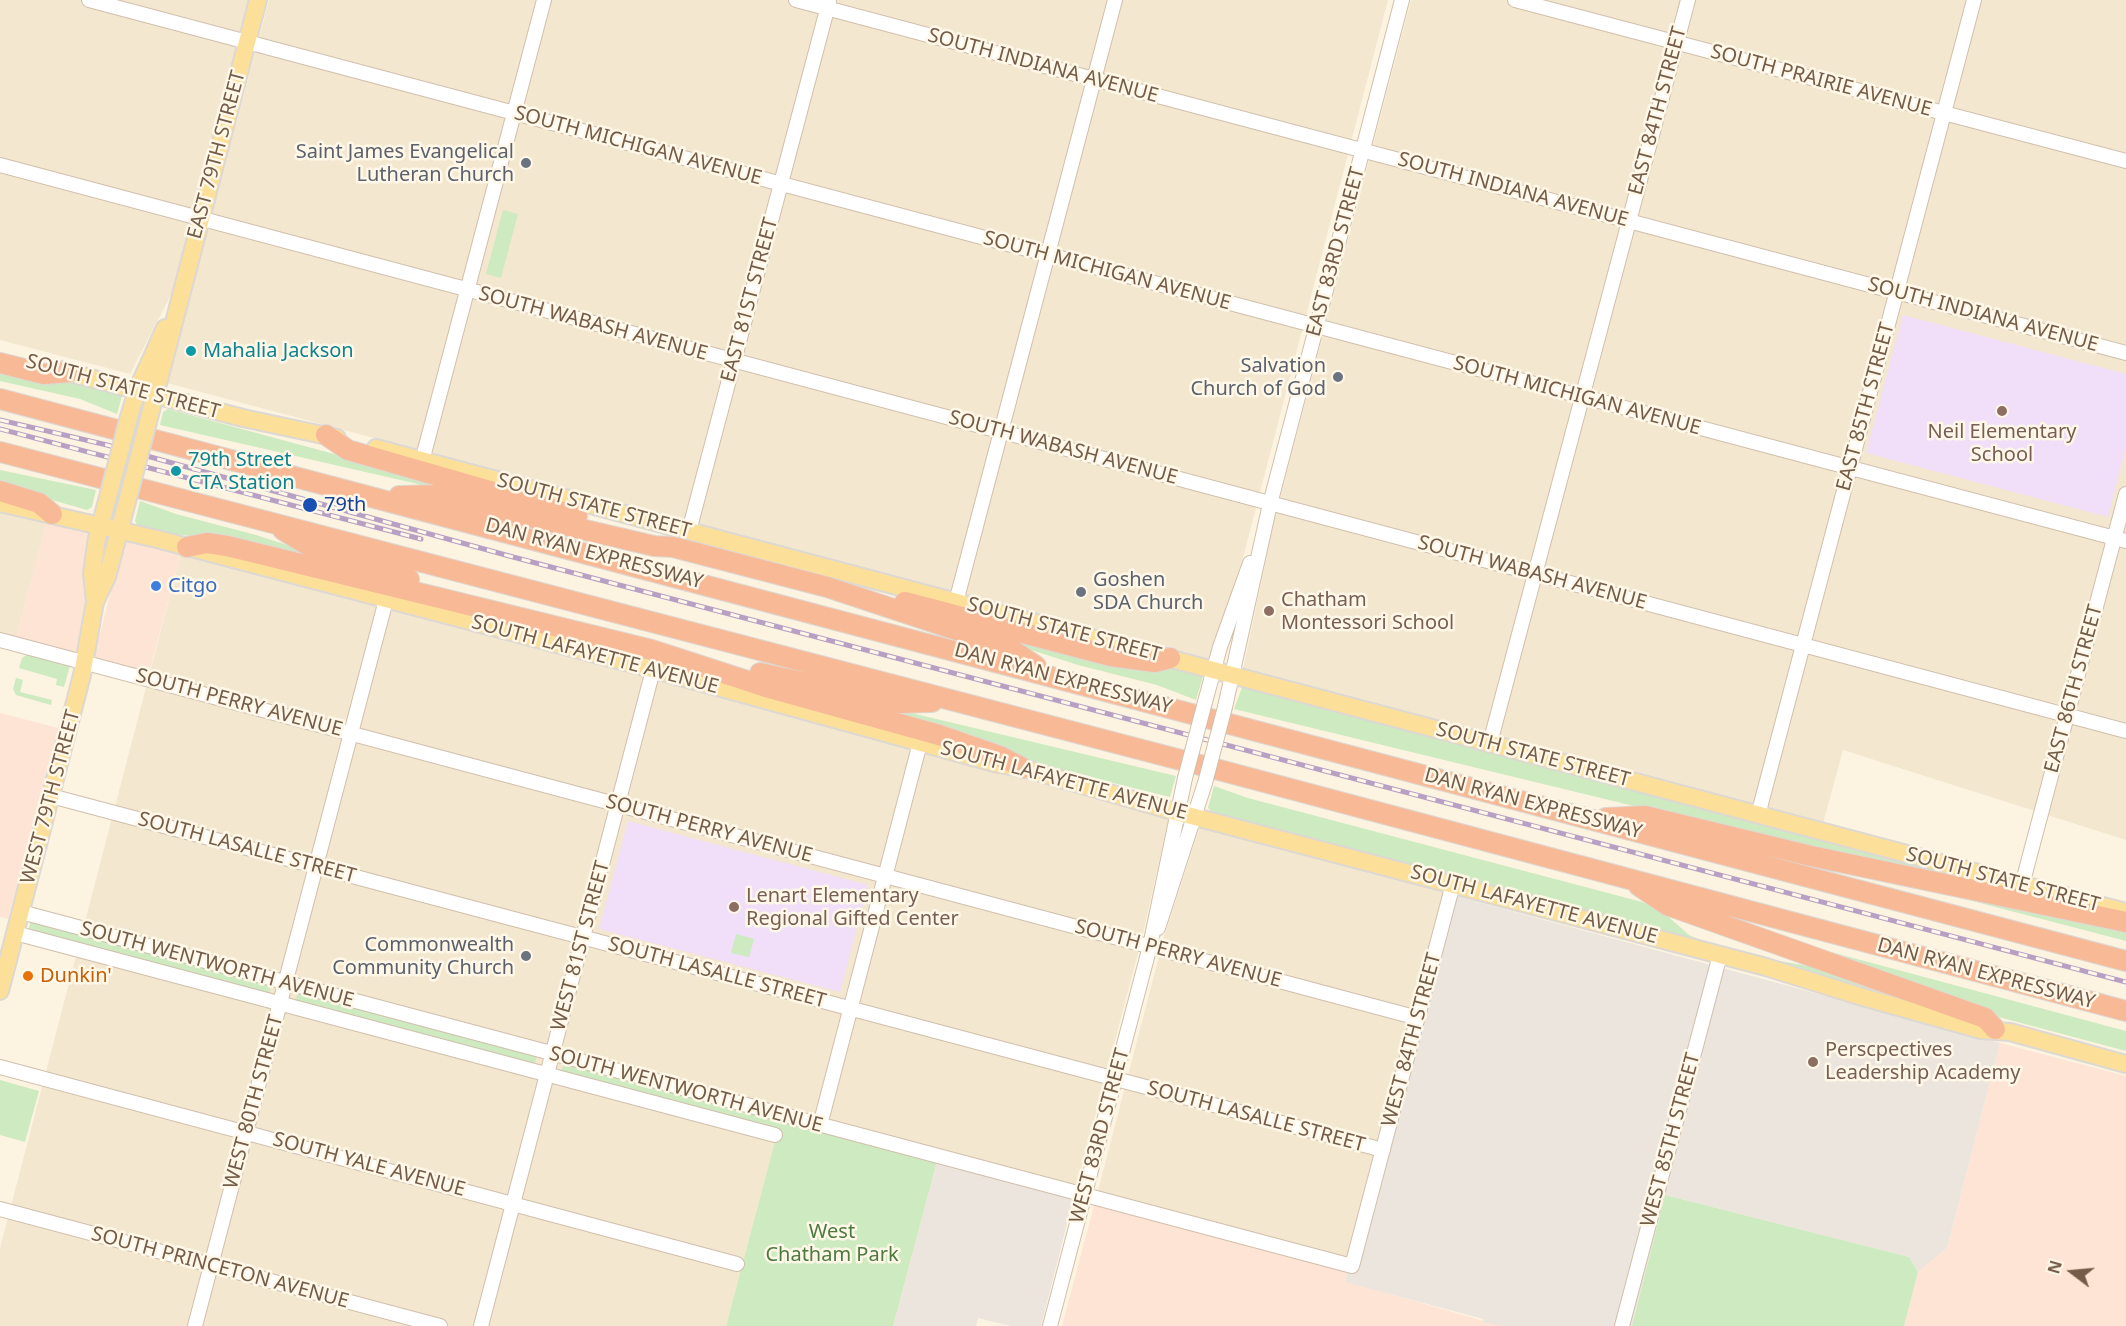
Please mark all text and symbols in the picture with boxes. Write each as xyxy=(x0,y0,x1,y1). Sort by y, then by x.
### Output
street label: SOUTH INDIANA AVENUE xyxy=(925,24,1161,108)
street label: EAST 84TH STREET xyxy=(1624,24,1692,198)
street label: SOUTH PRAIRIE AVENUE xyxy=(1708,40,1934,122)
street label: EAST 79TH STREET xyxy=(183,68,251,242)
street label: SOUTH MICHIGAN AVENUE xyxy=(512,101,764,191)
place label: Saint James Evangelical Lutheran Church xyxy=(296,140,514,187)
street label: SOUTH INDIANA AVENUE xyxy=(1395,148,1631,232)
marker: Saint James Evangelical Lutheran Church xyxy=(519,156,533,170)
street label: EAST 83RD STREET xyxy=(1302,165,1370,339)
street label: EAST 81ST STREET xyxy=(717,215,783,385)
street label: SOUTH MICHIGAN AVENUE xyxy=(981,226,1233,316)
street label: SOUTH INDIANA AVENUE xyxy=(1865,273,2101,357)
street label: SOUTH WABASH AVENUE xyxy=(476,282,710,366)
street label: EAST 85TH STREET xyxy=(1832,320,1900,494)
place label: Mahalia Jackson xyxy=(203,339,354,363)
marker: Mahalia Jackson xyxy=(184,344,198,358)
street label: SOUTH STATE STREET xyxy=(23,350,223,424)
street label: SOUTH MICHIGAN AVENUE xyxy=(1451,351,1703,441)
place label: Salvation Church of God xyxy=(1190,354,1326,401)
marker: Salvation Church of God xyxy=(1331,370,1345,384)
marker: Neil Elementary School xyxy=(1995,404,2009,418)
street label: SOUTH WABASH AVENUE xyxy=(946,406,1180,490)
place label: Neil Elementary School xyxy=(1928,420,2076,467)
place label: 79th Street CTA Station xyxy=(188,448,295,495)
marker: 79th Street CTA Station xyxy=(169,464,183,478)
street label: SOUTH STATE STREET xyxy=(494,469,694,543)
place label: 79th xyxy=(324,493,366,517)
marker: 79th xyxy=(301,496,319,514)
street label: DAN RYAN EXPRESSWAY xyxy=(483,513,705,595)
street label: SOUTH WABASH AVENUE xyxy=(1415,531,1649,615)
place label: Goshen SDA Church xyxy=(1093,568,1203,615)
place label: Citgo xyxy=(168,574,217,598)
marker: Citgo xyxy=(149,579,163,593)
marker: Goshen SDA Church xyxy=(1074,585,1088,599)
place label: Chatham Montessori School xyxy=(1281,588,1454,635)
street label: SOUTH STATE STREET xyxy=(964,593,1164,667)
street label: EAST 86TH STREET xyxy=(2040,602,2108,776)
marker: Chatham Montessori School xyxy=(1262,604,1276,618)
street label: SOUTH LAFAYETTE AVENUE xyxy=(469,610,721,700)
street label: DAN RYAN EXPRESSWAY xyxy=(952,638,1174,720)
street label: SOUTH PERRY AVENUE xyxy=(133,664,345,742)
street label: WEST 79TH STREET xyxy=(16,707,86,887)
street label: SOUTH STATE STREET xyxy=(1433,718,1633,792)
street label: SOUTH LAFAYETTE AVENUE xyxy=(938,736,1190,826)
street label: DAN RYAN EXPRESSWAY xyxy=(1422,763,1644,845)
street label: SOUTH PERRY AVENUE xyxy=(603,790,815,868)
street label: SOUTH LASALLE STREET xyxy=(135,807,359,889)
street label: SOUTH STATE STREET xyxy=(1903,843,2103,917)
street label: WEST 81ST STREET xyxy=(547,858,615,1034)
street label: SOUTH LAFAYETTE AVENUE xyxy=(1408,860,1660,950)
place label: Lenart Elementary Regional Gifted Center xyxy=(746,884,959,931)
marker: Lenart Elementary Regional Gifted Center xyxy=(727,900,741,914)
street label: SOUTH PERRY AVENUE xyxy=(1072,915,1284,993)
street label: SOUTH WENTWORTH AVENUE xyxy=(78,917,356,1013)
street label: SOUTH LASALLE STREET xyxy=(605,932,829,1014)
place label: Commonwealth Community Church xyxy=(332,933,514,980)
street label: DAN RYAN EXPRESSWAY xyxy=(1875,933,2097,1015)
marker: Commonwealth Community Church xyxy=(519,949,533,963)
street label: WEST 84TH STREET xyxy=(1377,950,1447,1130)
place label: Dunkin' xyxy=(40,964,112,988)
marker: Dunkin' xyxy=(21,969,35,983)
street label: WEST 80TH STREET xyxy=(219,1012,289,1192)
place label: Perscpectives Leadership Academy xyxy=(1825,1038,2020,1085)
street label: SOUTH WENTWORTH AVENUE xyxy=(547,1042,825,1138)
street label: WEST 83RD STREET xyxy=(1065,1046,1135,1226)
street label: WEST 85TH STREET xyxy=(1636,1050,1706,1230)
marker: Perscpectives Leadership Academy xyxy=(1806,1055,1820,1069)
street label: SOUTH LASALLE STREET xyxy=(1144,1076,1368,1158)
street label: SOUTH YALE AVENUE xyxy=(270,1128,468,1202)
park label: West Chatham Park xyxy=(765,1220,899,1267)
street label: SOUTH PRINCETON AVENUE xyxy=(89,1222,351,1314)
north arrow xyxy=(2042,1242,2102,1302)
text: N xyxy=(2042,1258,2067,1276)

